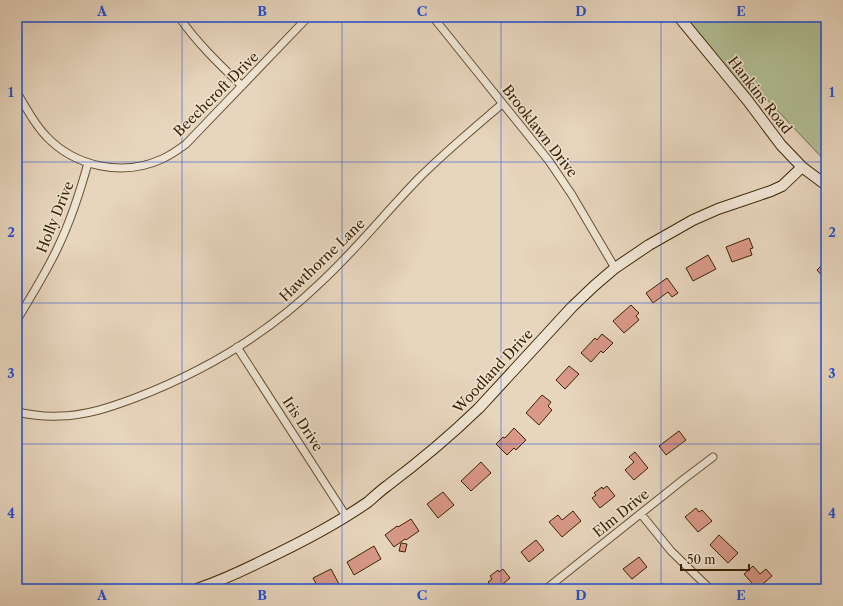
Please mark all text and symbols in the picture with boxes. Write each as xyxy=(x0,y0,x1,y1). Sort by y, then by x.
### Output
text: A xyxy=(96,3,108,19)
text: B xyxy=(257,3,267,19)
text: C xyxy=(417,3,427,19)
text: D xyxy=(575,3,587,19)
text: E xyxy=(736,3,746,19)
street label: Beechcroft Drive xyxy=(170,48,262,140)
street label: Hankins Road xyxy=(724,53,796,138)
street label: Brooklawn Drive xyxy=(498,81,582,181)
text: 1 xyxy=(8,84,14,100)
text: 1 xyxy=(829,84,835,100)
street label: Holly Drive xyxy=(32,178,78,256)
street label: Hawthorne Lane xyxy=(275,214,369,305)
text: 2 xyxy=(7,224,15,240)
text: 2 xyxy=(828,224,836,240)
street label: Woodland Drive xyxy=(449,325,537,418)
text: 3 xyxy=(7,365,15,381)
text: 3 xyxy=(828,365,836,381)
street label: Iris Drive xyxy=(279,393,327,455)
street label: Elm Drive xyxy=(589,485,653,541)
text: 4 xyxy=(7,505,15,521)
text: 4 xyxy=(828,505,836,521)
scale bar xyxy=(681,546,749,572)
text: 50 m xyxy=(687,552,716,567)
text: A xyxy=(96,587,108,603)
text: B xyxy=(257,587,267,603)
text: C xyxy=(417,587,427,603)
text: D xyxy=(575,587,587,603)
text: E xyxy=(736,587,746,603)

